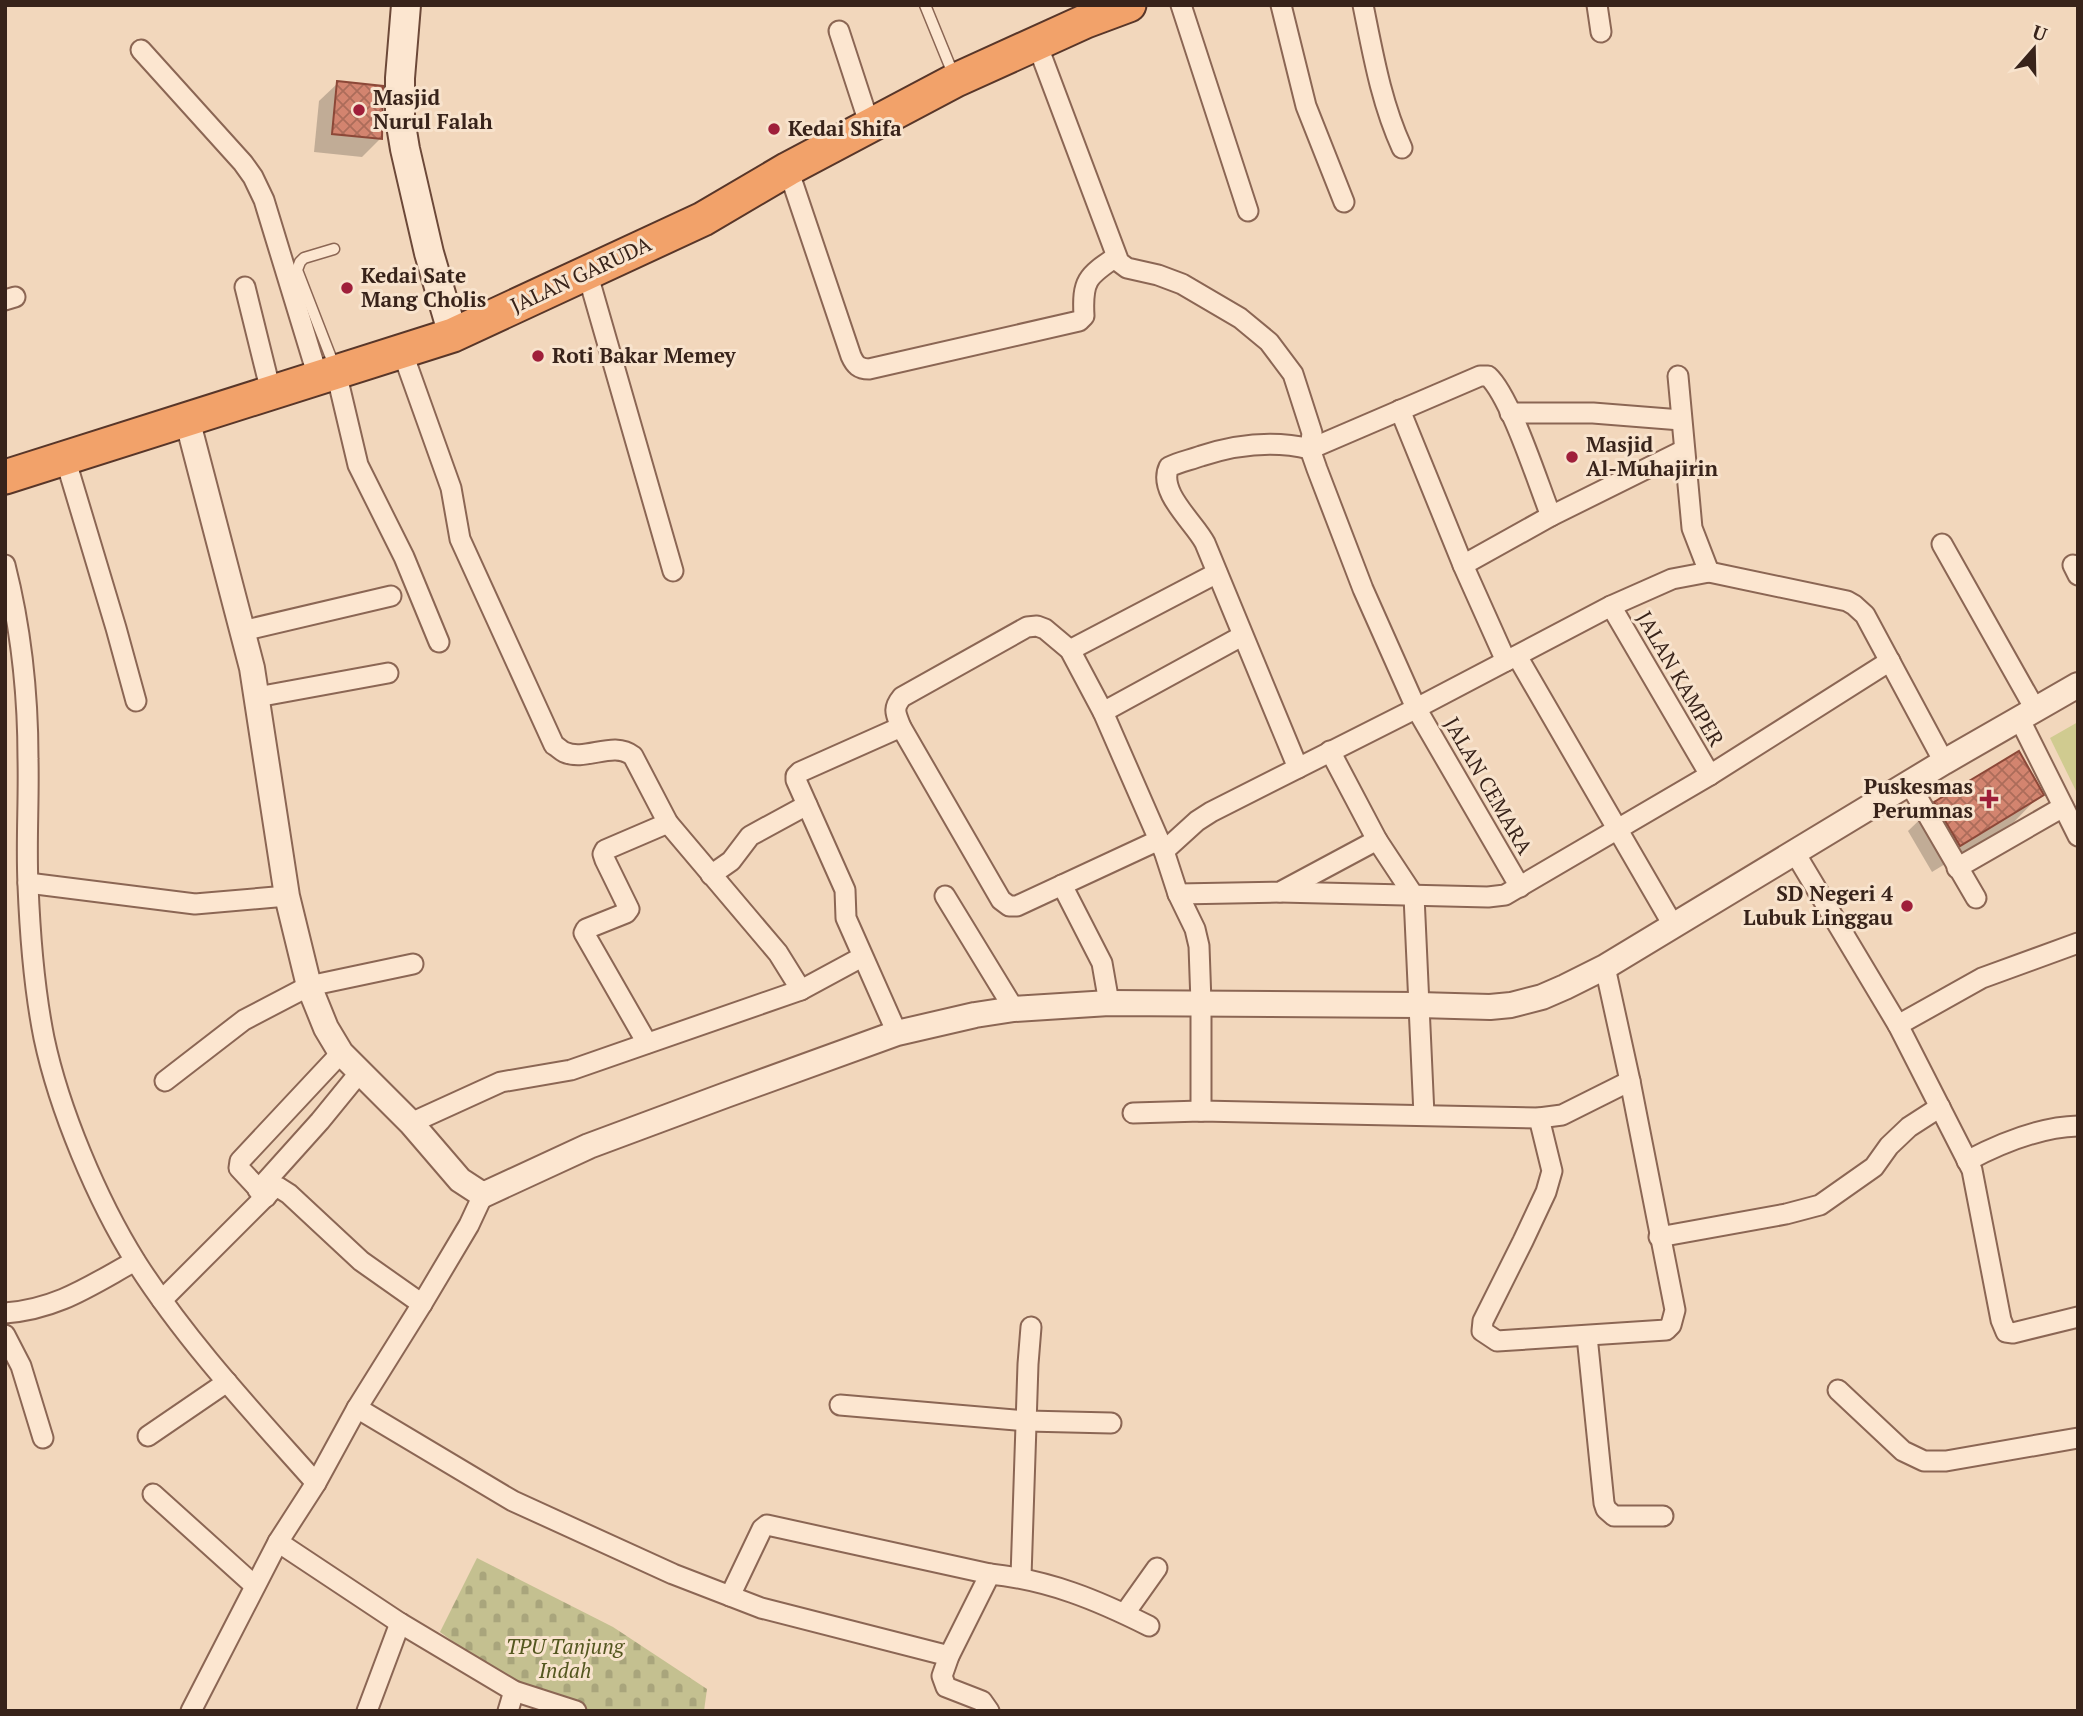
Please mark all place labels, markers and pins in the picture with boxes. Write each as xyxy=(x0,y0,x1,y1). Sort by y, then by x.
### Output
place label: Masjid Nurul Falah xyxy=(373,83,493,135)
marker: Masjid Nurul Falah xyxy=(351,102,367,118)
place label: Kedai Shifa xyxy=(788,114,902,142)
marker: Kedai Shifa xyxy=(766,121,782,137)
place label: Kedai Sate Mang Cholis xyxy=(361,261,486,313)
marker: Kedai Sate Mang Cholis xyxy=(339,280,355,296)
place label: Roti Bakar Memey xyxy=(552,341,737,369)
marker: Roti Bakar Memey xyxy=(530,348,546,364)
place label: Masjid Al-Muhajirin xyxy=(1586,430,1718,482)
marker: Masjid Al-Muhajirin xyxy=(1564,449,1580,465)
place label: Puskesmas Perumnas xyxy=(1864,772,1973,824)
marker: Puskesmas Perumnas xyxy=(1979,789,1999,809)
place label: SD Negeri 4 Lubuk Linggau xyxy=(1743,879,1893,931)
marker: SD Negeri 4 Lubuk Linggau xyxy=(1899,898,1915,914)

